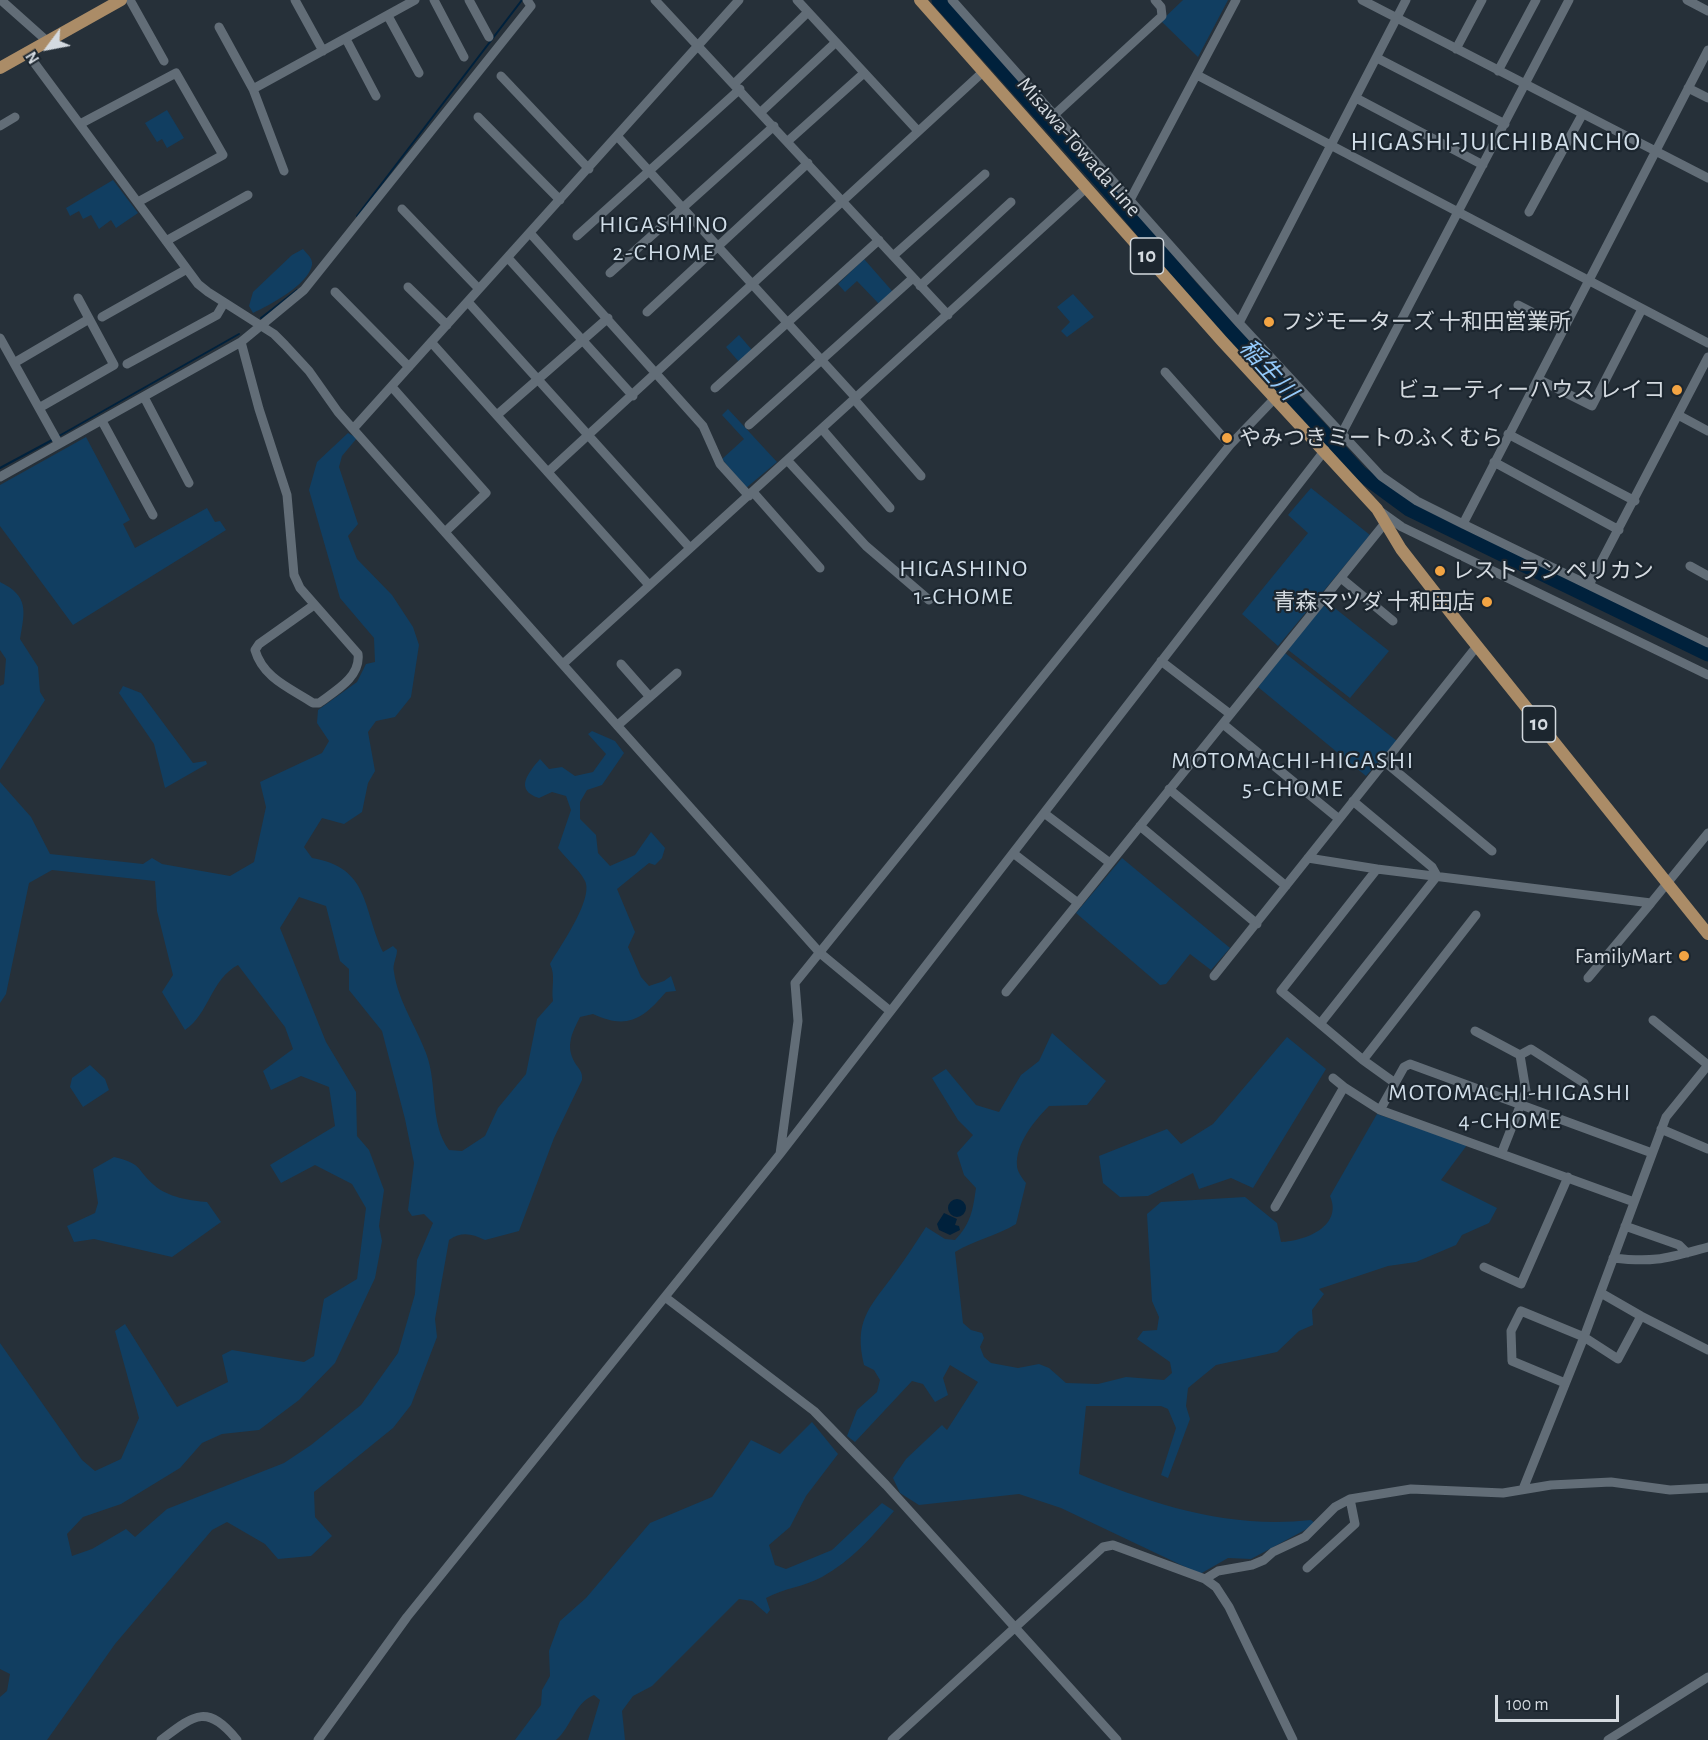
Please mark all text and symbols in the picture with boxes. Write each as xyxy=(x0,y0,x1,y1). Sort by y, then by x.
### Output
north arrow xyxy=(18,18,78,78)
text: N xyxy=(23,49,42,66)
street label: Misawa-Towada Line xyxy=(1011,72,1147,222)
district label: HIGASHI-JUICHIBANCHO xyxy=(1350,126,1642,158)
district label: HIGASHINO 2-CHOME xyxy=(599,211,729,267)
road number: 10 xyxy=(1130,238,1164,274)
place label: フジモーターズ 十和田営業所 xyxy=(1281,309,1571,335)
marker: フジモーターズ 十和田営業所 xyxy=(1262,315,1276,329)
water label: 稲生川 xyxy=(1233,334,1303,406)
place label: ビューティーハウス レイコ xyxy=(1397,377,1665,403)
marker: ビューティーハウス レイコ xyxy=(1670,383,1684,397)
place label: やみつきミートのふくむら xyxy=(1239,425,1503,451)
marker: やみつきミートのふくむら xyxy=(1220,431,1234,445)
district label: HIGASHINO 1-CHOME xyxy=(899,555,1029,611)
place label: レストラン ペリカン xyxy=(1452,558,1654,584)
marker: レストラン ペリカン xyxy=(1433,564,1447,578)
place label: 青森マツダ 十和田店 xyxy=(1273,589,1475,615)
marker: 青森マツダ 十和田店 xyxy=(1480,595,1494,609)
road number: 10 xyxy=(1522,706,1556,742)
district label: MOTOMACHI-HIGASHI 5-CHOME xyxy=(1171,747,1415,803)
place label: FamilyMart xyxy=(1575,943,1672,969)
marker: FamilyMart xyxy=(1677,949,1691,963)
district label: MOTOMACHI-HIGASHI 4-CHOME xyxy=(1388,1079,1632,1135)
scale bar xyxy=(1498,1683,1622,1721)
text: 100 m xyxy=(1506,1696,1549,1714)

